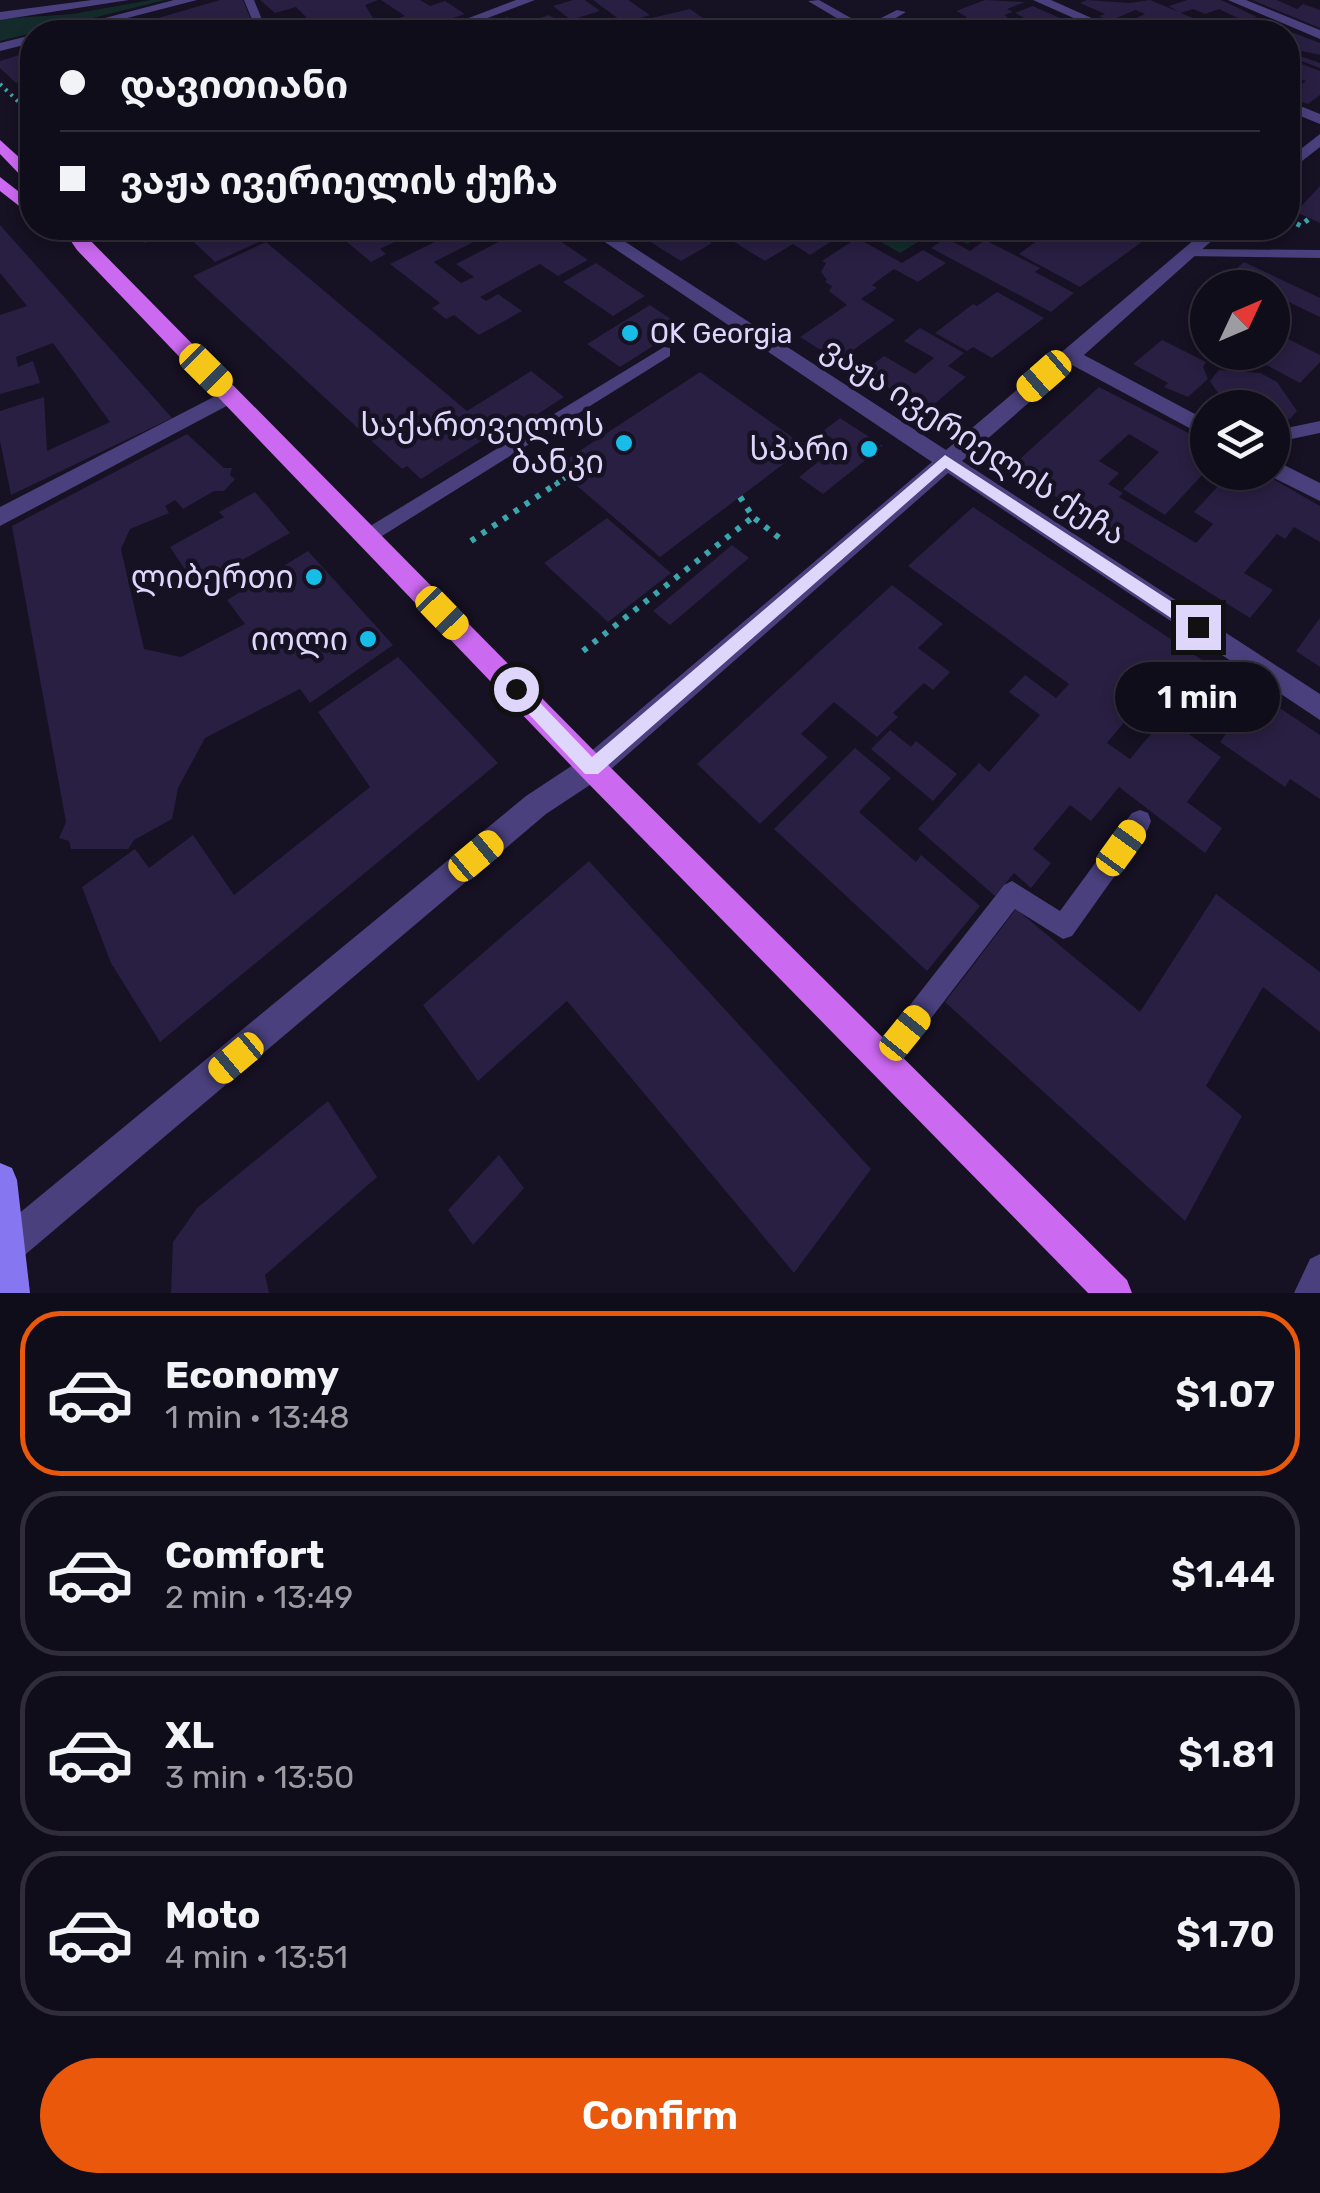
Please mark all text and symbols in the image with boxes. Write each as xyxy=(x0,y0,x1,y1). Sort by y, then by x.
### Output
text: დავითიანი xyxy=(120,62,348,108)
text: ვაჟა ივერიელის ქუჩა xyxy=(120,158,558,204)
north arrow xyxy=(1190,270,1290,370)
map controls xyxy=(1190,270,1290,490)
place label: OK Georgia xyxy=(650,317,792,350)
marker: OK Georgia xyxy=(619,322,641,344)
street label: ვაჟა ივერიელის ქუჩა xyxy=(815,329,1133,554)
car xyxy=(174,338,238,402)
car xyxy=(1012,345,1076,407)
button: layers xyxy=(1190,390,1290,490)
place label: საქართველოს ბანკი xyxy=(360,406,604,481)
place label: სპარი xyxy=(750,430,849,468)
marker: საქართველოს ბანკი xyxy=(613,432,635,454)
marker: სპარი xyxy=(858,438,880,460)
place label: ლიბერთი xyxy=(131,558,294,597)
marker: ლიბერთი xyxy=(303,566,325,588)
car xyxy=(410,581,474,645)
route end xyxy=(1176,605,1221,650)
place label: იოლი xyxy=(251,620,348,659)
marker: იოლი xyxy=(357,628,379,650)
callout: 1 min xyxy=(1116,662,1280,732)
route start xyxy=(494,667,539,712)
text: 1 min xyxy=(1157,678,1238,716)
car xyxy=(1091,815,1151,881)
car xyxy=(443,825,509,887)
car xyxy=(874,1000,936,1066)
car xyxy=(203,1027,269,1089)
icon: car xyxy=(45,1349,135,1439)
text: Economy xyxy=(165,1352,339,1398)
text: $1.07 xyxy=(1175,1371,1275,1417)
text: 1 min · 13:48 xyxy=(165,1398,350,1436)
icon: car xyxy=(45,1529,135,1619)
text: Comfort xyxy=(165,1532,324,1578)
text: $1.44 xyxy=(1171,1551,1275,1597)
text: 2 min · 13:49 xyxy=(165,1578,353,1616)
icon: car xyxy=(45,1709,135,1799)
text: XL xyxy=(165,1712,214,1758)
text: $1.81 xyxy=(1178,1731,1275,1777)
text: 3 min · 13:50 xyxy=(165,1758,354,1796)
icon: car xyxy=(45,1889,135,1979)
text: Moto xyxy=(165,1892,261,1938)
text: $1.70 xyxy=(1176,1911,1275,1957)
text: 4 min · 13:51 xyxy=(165,1938,348,1976)
button: Confirm xyxy=(40,2058,1280,2173)

